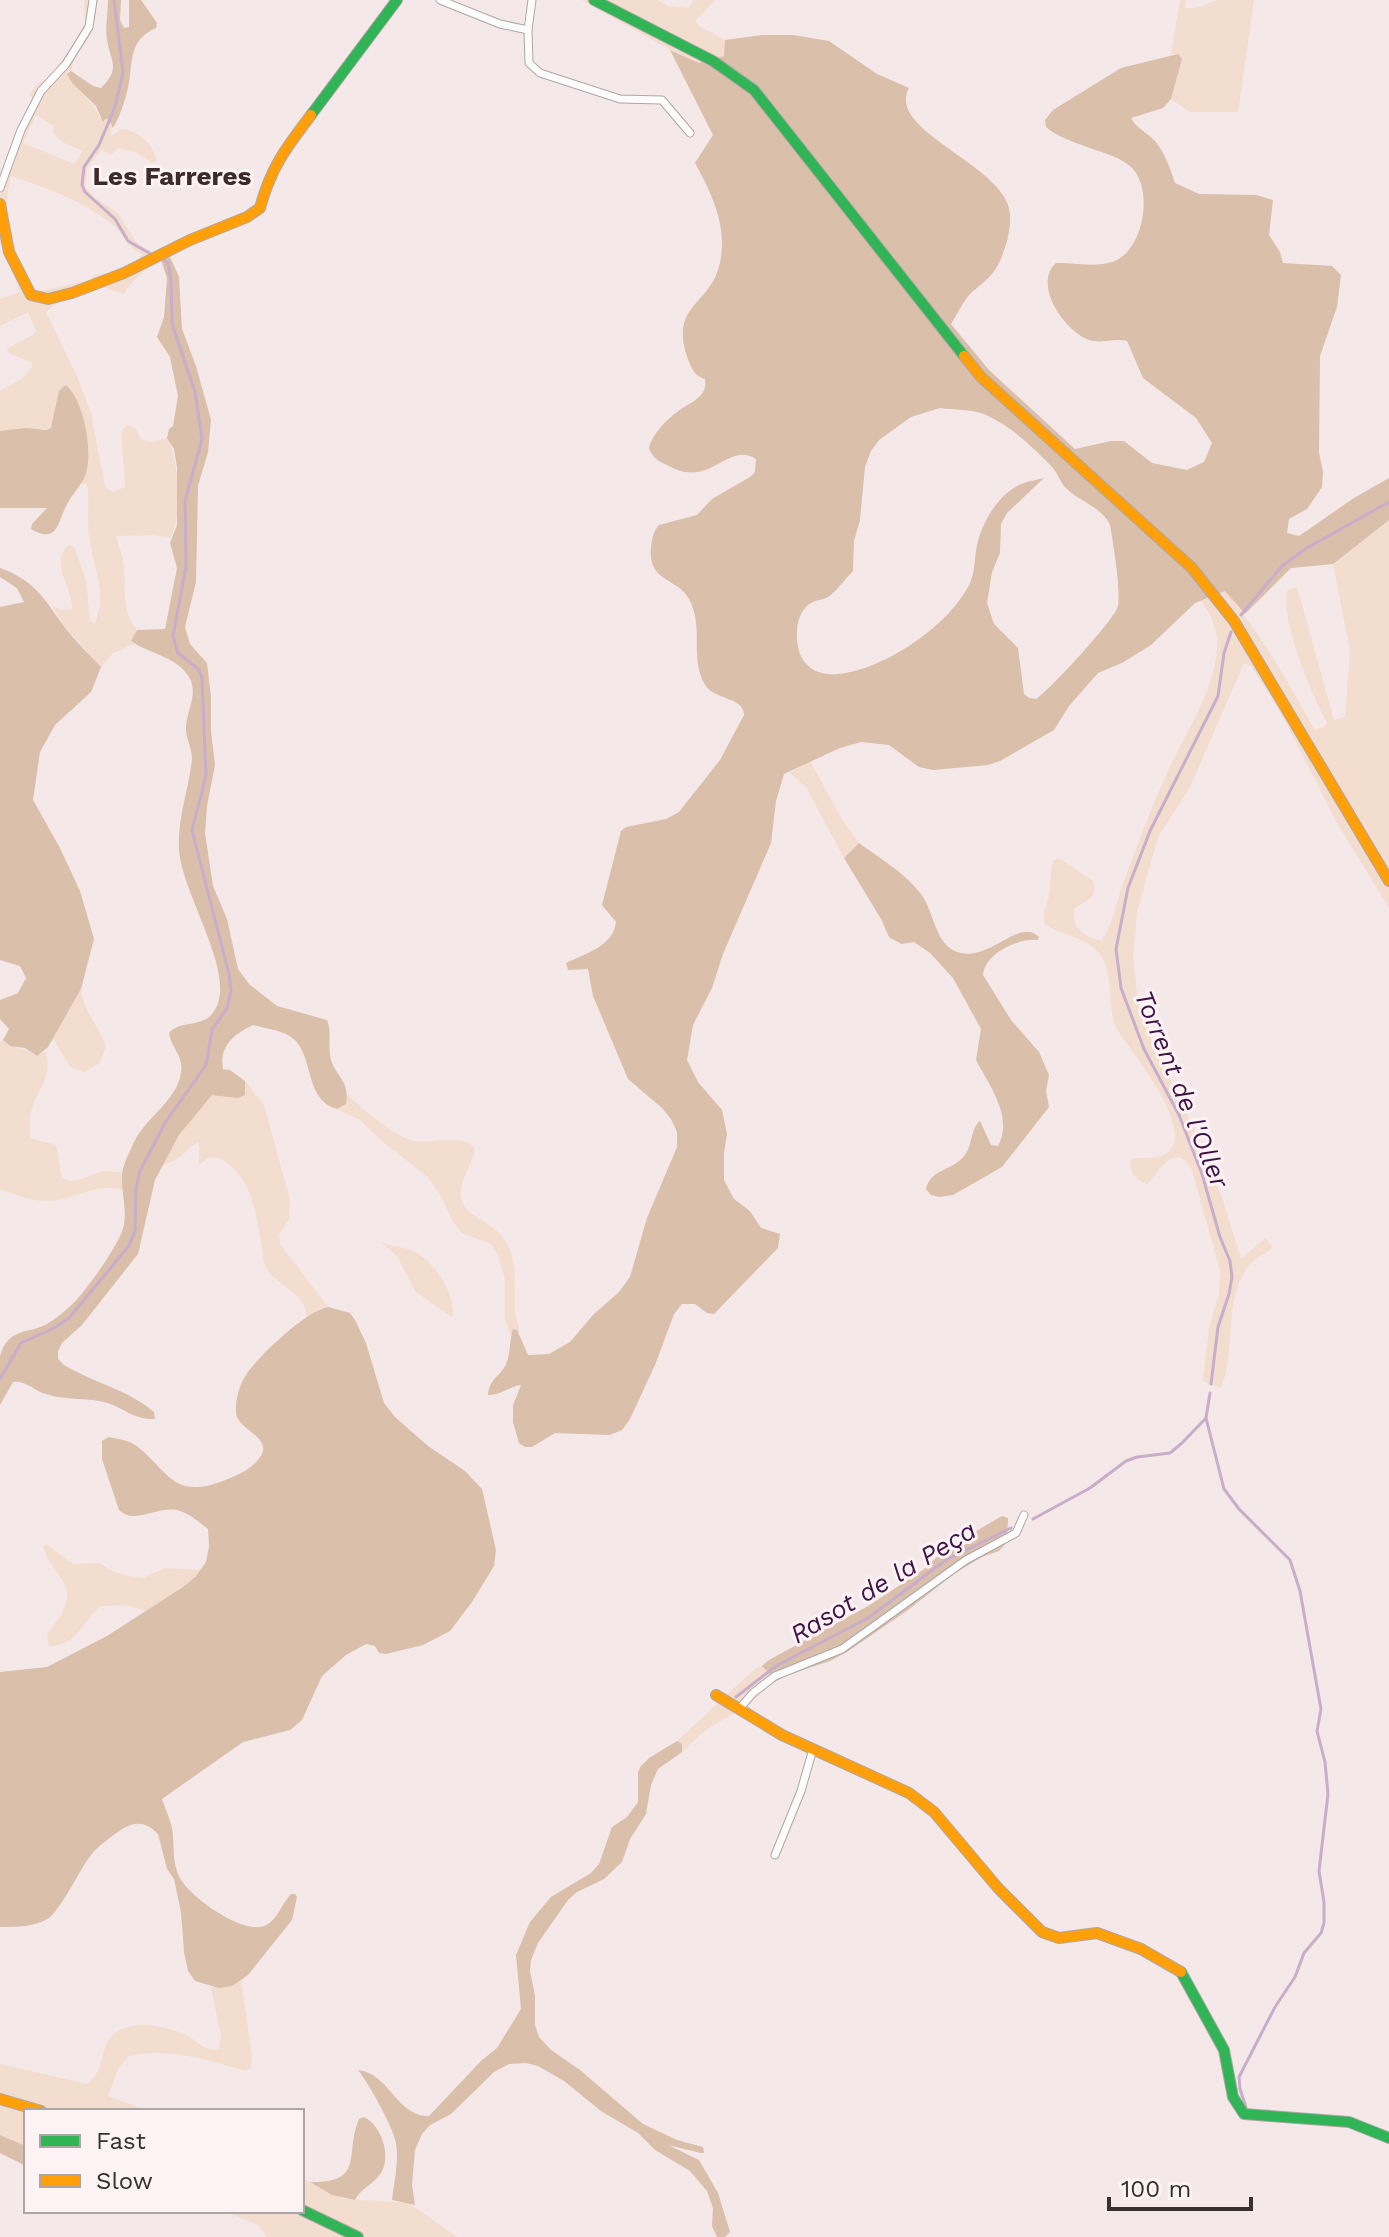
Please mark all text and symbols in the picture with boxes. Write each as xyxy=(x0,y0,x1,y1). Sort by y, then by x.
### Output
district label: Les Farreres xyxy=(93,161,252,191)
water label: Torrent de l'Oller xyxy=(1129,986,1236,1193)
water label: Rasot de la Peça xyxy=(785,1515,981,1649)
legend xyxy=(24,2109,304,2213)
text: Fast xyxy=(96,2127,146,2155)
scale bar xyxy=(1109,2161,1251,2211)
text: Slow xyxy=(96,2167,153,2195)
text: 100 m xyxy=(1121,2175,1191,2203)

